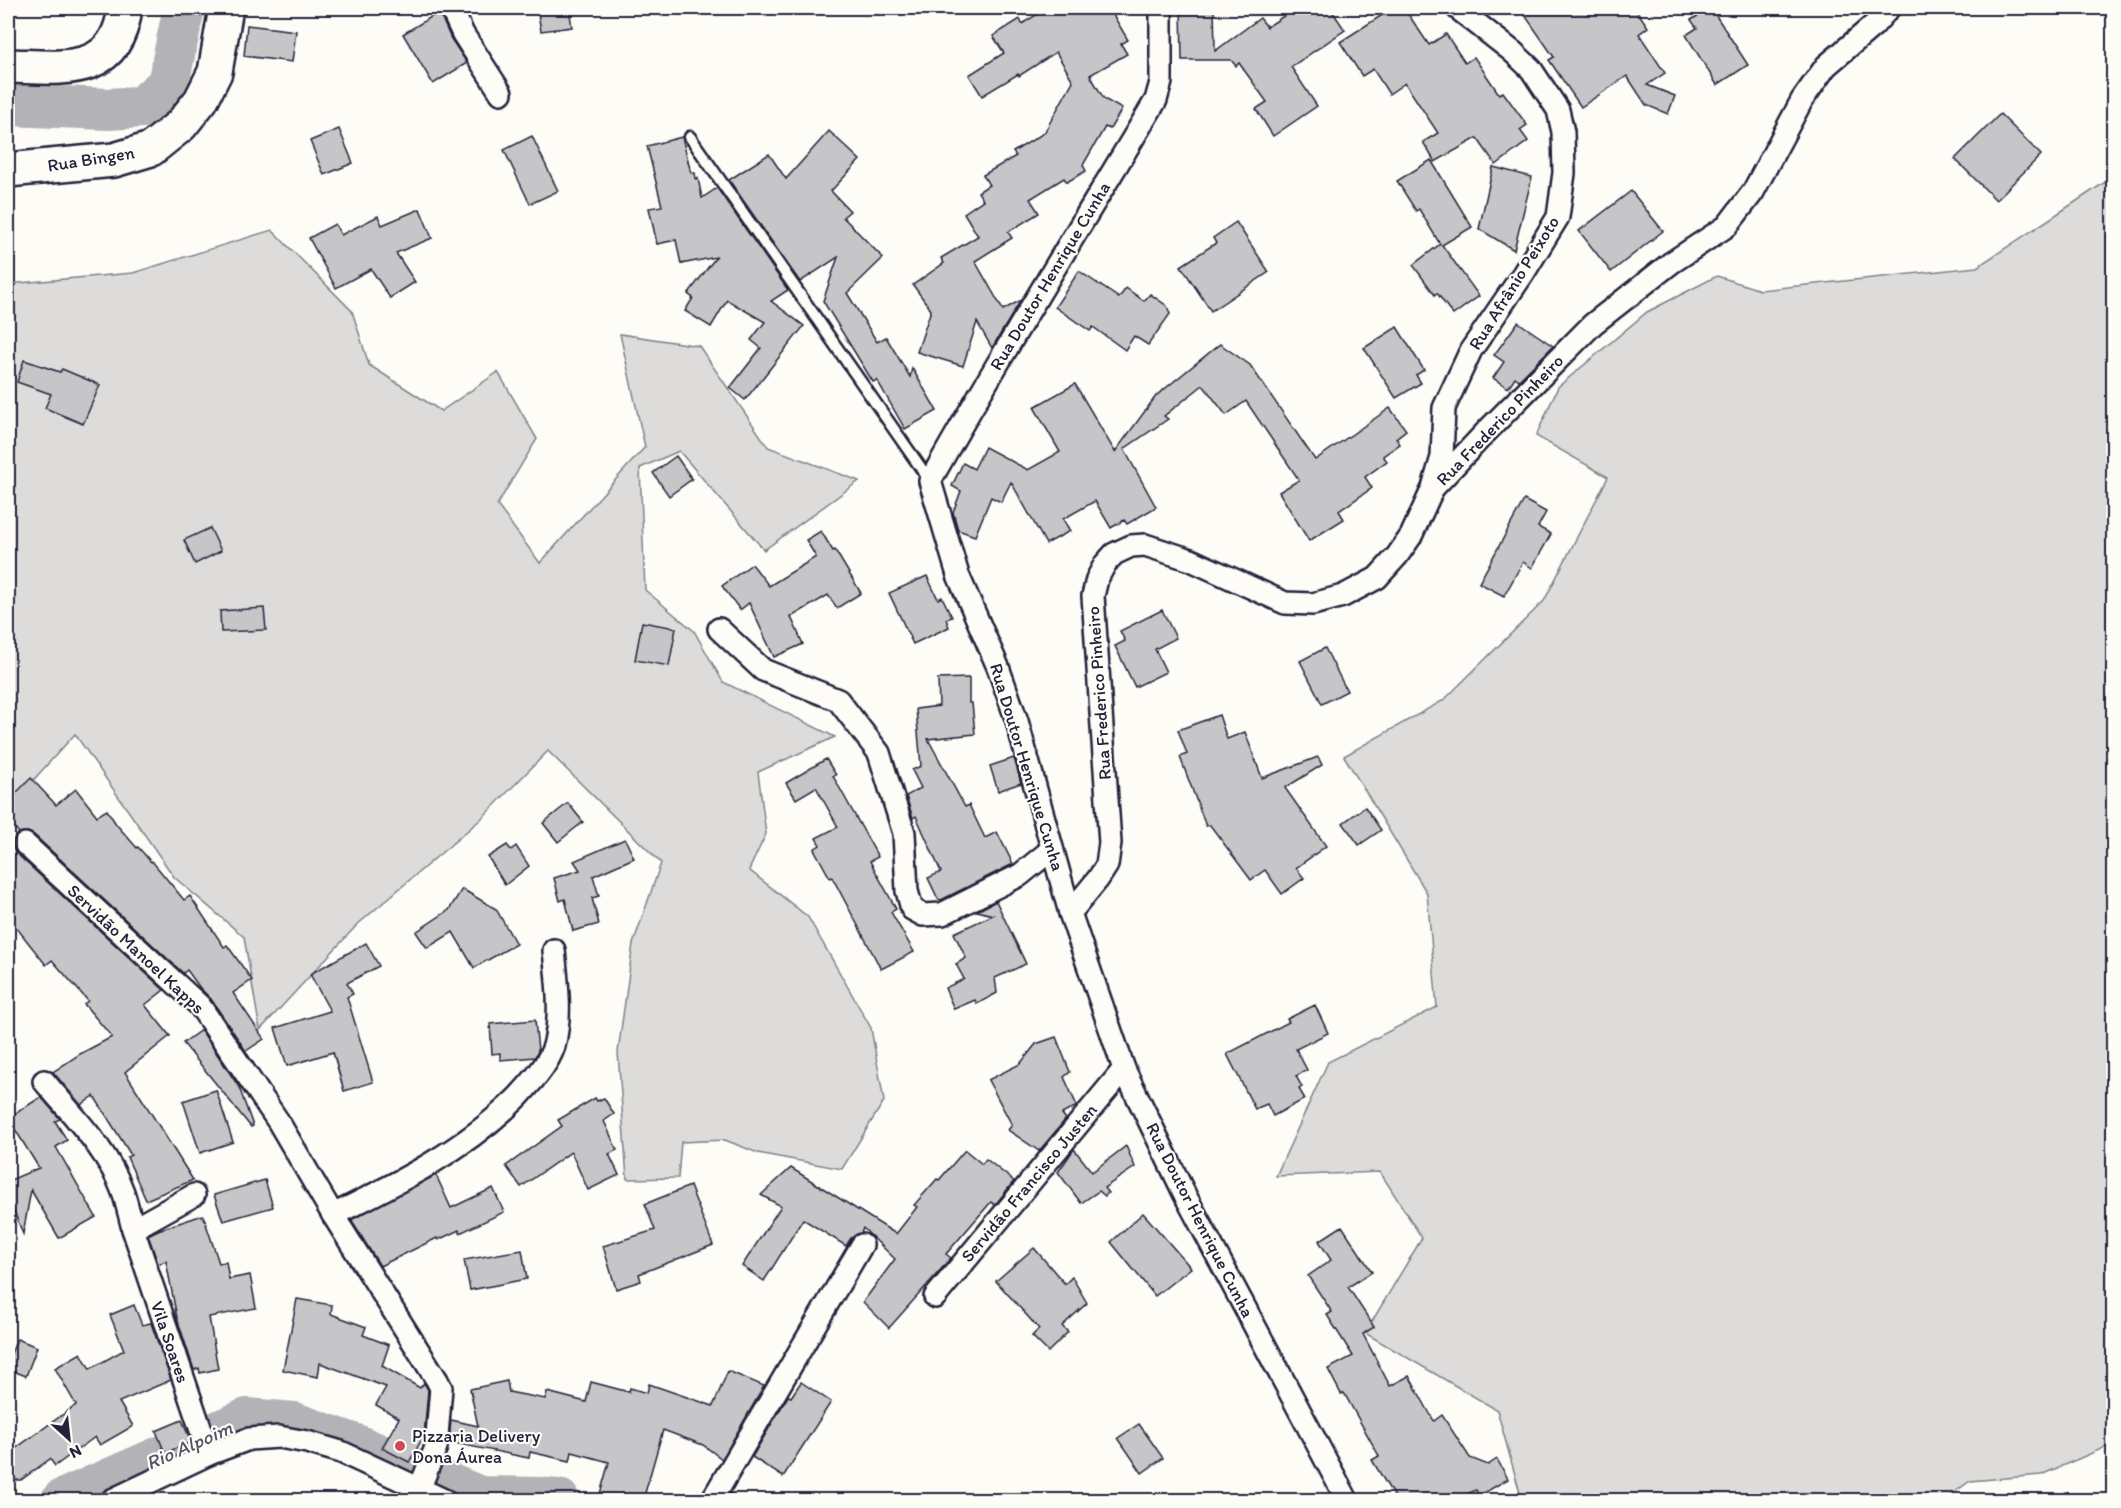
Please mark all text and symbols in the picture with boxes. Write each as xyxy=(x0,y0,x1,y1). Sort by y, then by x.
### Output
street label: Rua Bingen xyxy=(46,141,136,177)
street label: Rua Doutor Henrique Cunha xyxy=(985,178,1115,374)
street label: Rua Afrânio Peixoto xyxy=(1464,212,1564,354)
street label: Rua Frederico Pinheiro xyxy=(1432,350,1568,490)
street label: Rua Frederico Pinheiro xyxy=(1082,605,1116,781)
street label: Rua Doutor Henrique Cunha xyxy=(985,661,1069,874)
street label: Servidão Manoel Kapps xyxy=(63,880,209,1018)
street label: Servidão Francisco Justen xyxy=(956,1099,1102,1267)
street label: Rua Doutor Henrique Cunha xyxy=(1141,1119,1259,1321)
street label: Vila Soares xyxy=(146,1298,194,1386)
north arrow xyxy=(39,1409,99,1469)
water label: Rio Alpoim xyxy=(142,1415,236,1475)
place label: Pizzaria Delivery Dona Áurea xyxy=(412,1425,541,1468)
marker: Pizzaria Delivery Dona Áurea xyxy=(393,1439,407,1453)
text: N xyxy=(66,1441,85,1463)

